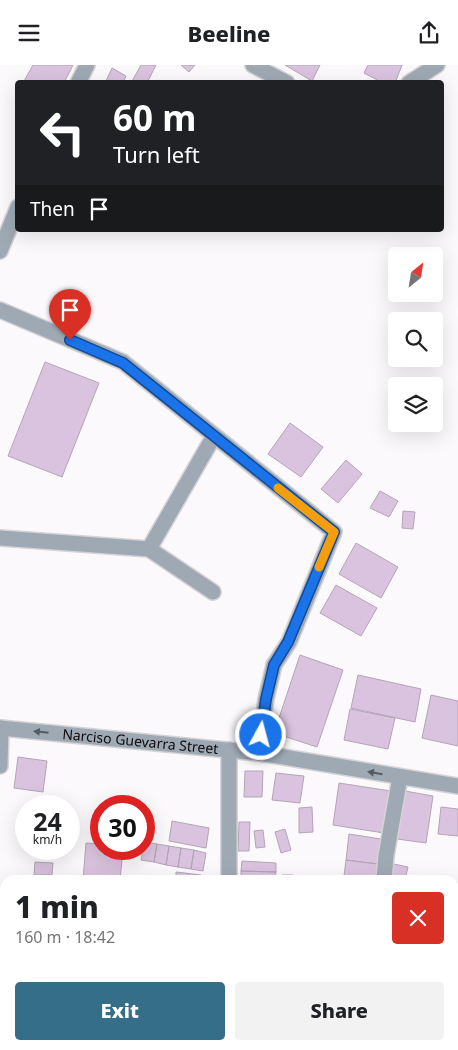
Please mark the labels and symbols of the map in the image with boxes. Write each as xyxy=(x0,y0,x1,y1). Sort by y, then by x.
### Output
north arrow xyxy=(388,247,442,303)
pin xyxy=(49,289,91,340)
position arrow xyxy=(234,708,286,760)
street label: Narciso Guevarra Street xyxy=(62,724,219,758)
one-way arrow xyxy=(33,728,49,736)
one-way arrow xyxy=(367,768,383,776)
speed limit sign: 30 xyxy=(90,795,155,860)

